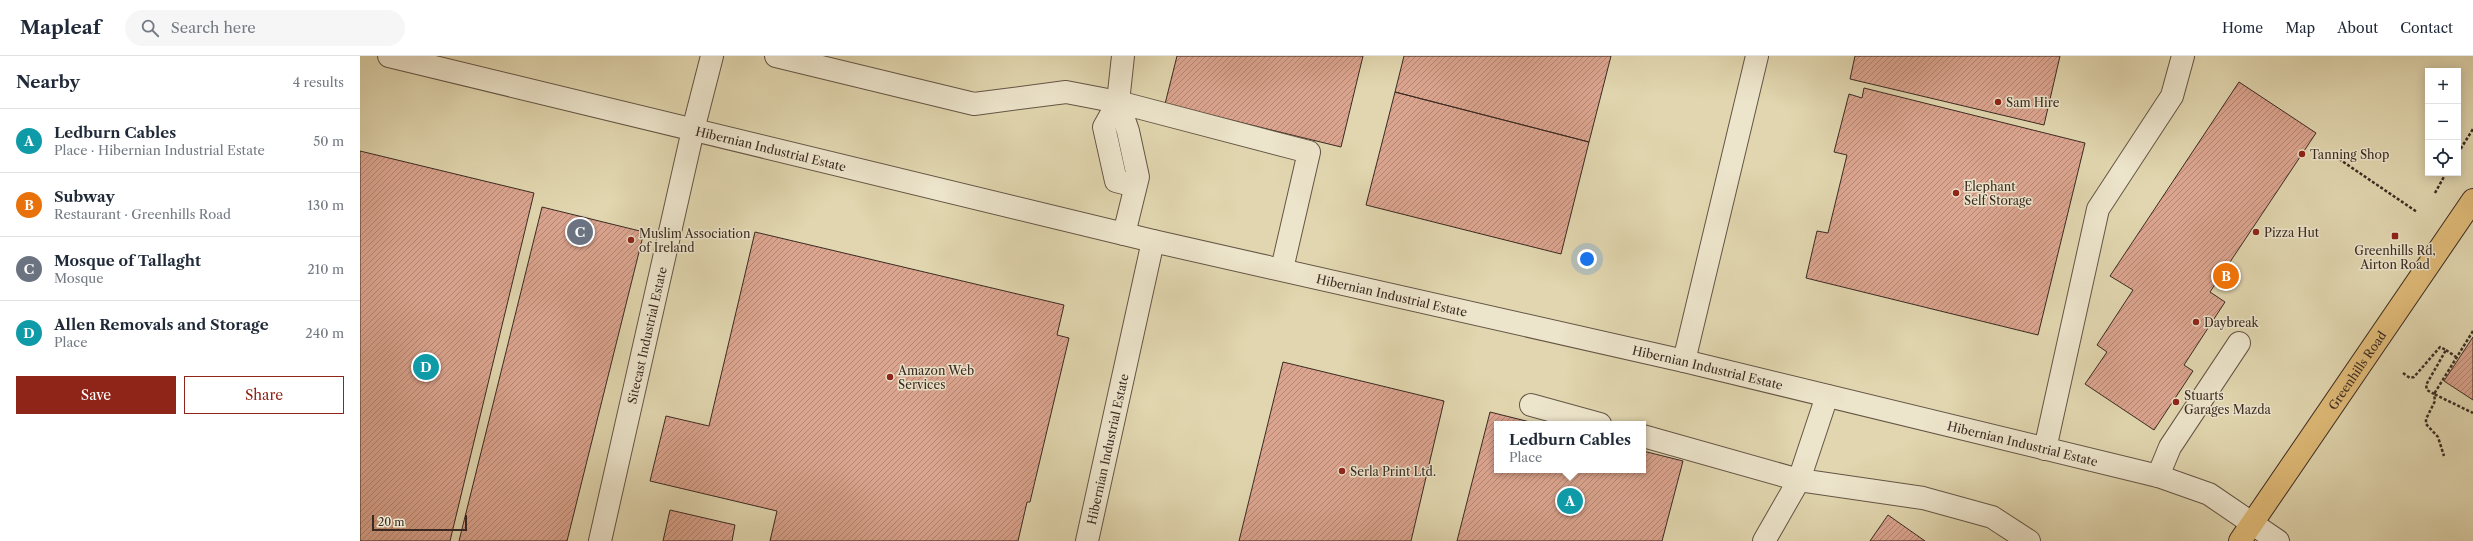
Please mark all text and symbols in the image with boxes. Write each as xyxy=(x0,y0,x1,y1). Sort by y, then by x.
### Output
search box xyxy=(125,10,405,46)
text: Mapleaf xyxy=(20,16,101,39)
icon: search xyxy=(139,17,161,39)
text: Search here xyxy=(171,18,256,37)
text: Home xyxy=(2222,19,2263,37)
text: Map xyxy=(2285,19,2315,37)
text: About xyxy=(2337,19,2378,37)
text: Contact xyxy=(2400,19,2453,37)
map controls xyxy=(2425,68,2461,176)
button: + xyxy=(2425,68,2461,104)
text: Nearby xyxy=(16,72,80,92)
text: 4 results xyxy=(293,74,344,90)
place label: Sam Hire xyxy=(2006,95,2060,110)
marker: Sam Hire xyxy=(1993,97,2003,107)
button: − xyxy=(2425,104,2461,140)
text: Ledburn Cables xyxy=(54,123,176,142)
street label: Hibernian Industrial Estate xyxy=(694,123,848,174)
text: A xyxy=(24,133,34,149)
text: 50 m xyxy=(313,133,344,149)
button: locate xyxy=(2425,140,2461,176)
text: Place · Hibernian Industrial Estate xyxy=(54,142,265,158)
place label: Tanning Shop xyxy=(2310,147,2389,162)
marker: Tanning Shop xyxy=(2297,149,2307,159)
place label: Elephant Self Storage xyxy=(1964,179,2032,208)
text: Subway xyxy=(54,187,115,206)
marker: Elephant Self Storage xyxy=(1951,188,1961,198)
text: B xyxy=(24,197,34,213)
text: 130 m xyxy=(308,197,344,213)
text: Restaurant · Greenhills Road xyxy=(54,206,231,222)
pin: C xyxy=(567,217,593,247)
place label: Pizza Hut xyxy=(2264,225,2320,240)
place label: Muslim Association of Ireland xyxy=(639,226,751,255)
marker: Pizza Hut xyxy=(2251,227,2261,237)
marker: Greenhills Rd, Airton Road xyxy=(2390,231,2400,241)
marker: Muslim Association of Ireland xyxy=(626,235,636,245)
place label: Greenhills Rd, Airton Road xyxy=(2354,243,2436,272)
your location xyxy=(1577,249,1597,269)
text: Mosque of Tallaght xyxy=(54,251,201,270)
text: C xyxy=(24,261,34,277)
text: 210 m xyxy=(307,261,344,277)
pin: B xyxy=(2213,261,2239,291)
street label: Sitecast Industrial Estate xyxy=(624,265,669,405)
text: Mosque xyxy=(54,270,104,286)
street label: Hibernian Industrial Estate xyxy=(1315,271,1469,319)
text: Allen Removals and Storage xyxy=(54,315,269,334)
place label: Daybreak xyxy=(2204,315,2260,330)
marker: Daybreak xyxy=(2191,317,2201,327)
text: D xyxy=(23,325,35,341)
text: 240 m xyxy=(305,325,344,341)
street label: Greenhills Road xyxy=(2325,327,2389,412)
text: Place xyxy=(54,334,87,350)
street label: Hibernian Industrial Estate xyxy=(1631,342,1785,392)
pin: D xyxy=(413,352,439,382)
place label: Amazon Web Services xyxy=(897,363,974,392)
marker: Amazon Web Services xyxy=(885,372,895,382)
street label: Hibernian Industrial Estate xyxy=(1083,372,1131,526)
button: Save xyxy=(16,376,176,414)
button: Share xyxy=(184,376,344,414)
place label: Stuarts Garages Mazda xyxy=(2184,388,2272,417)
marker: Stuarts Garages Mazda xyxy=(2171,397,2181,407)
street label: Hibernian Industrial Estate xyxy=(1946,418,2100,469)
popup xyxy=(1494,421,1646,473)
text: Ledburn Cables xyxy=(1509,430,1631,449)
text: Place xyxy=(1509,449,1542,465)
place label: Serla Print Ltd. xyxy=(1350,464,1436,479)
marker: Serla Print Ltd. xyxy=(1337,466,1347,476)
pin: A xyxy=(1557,486,1583,516)
scale bar xyxy=(372,513,467,532)
text: 20 m xyxy=(378,515,404,529)

